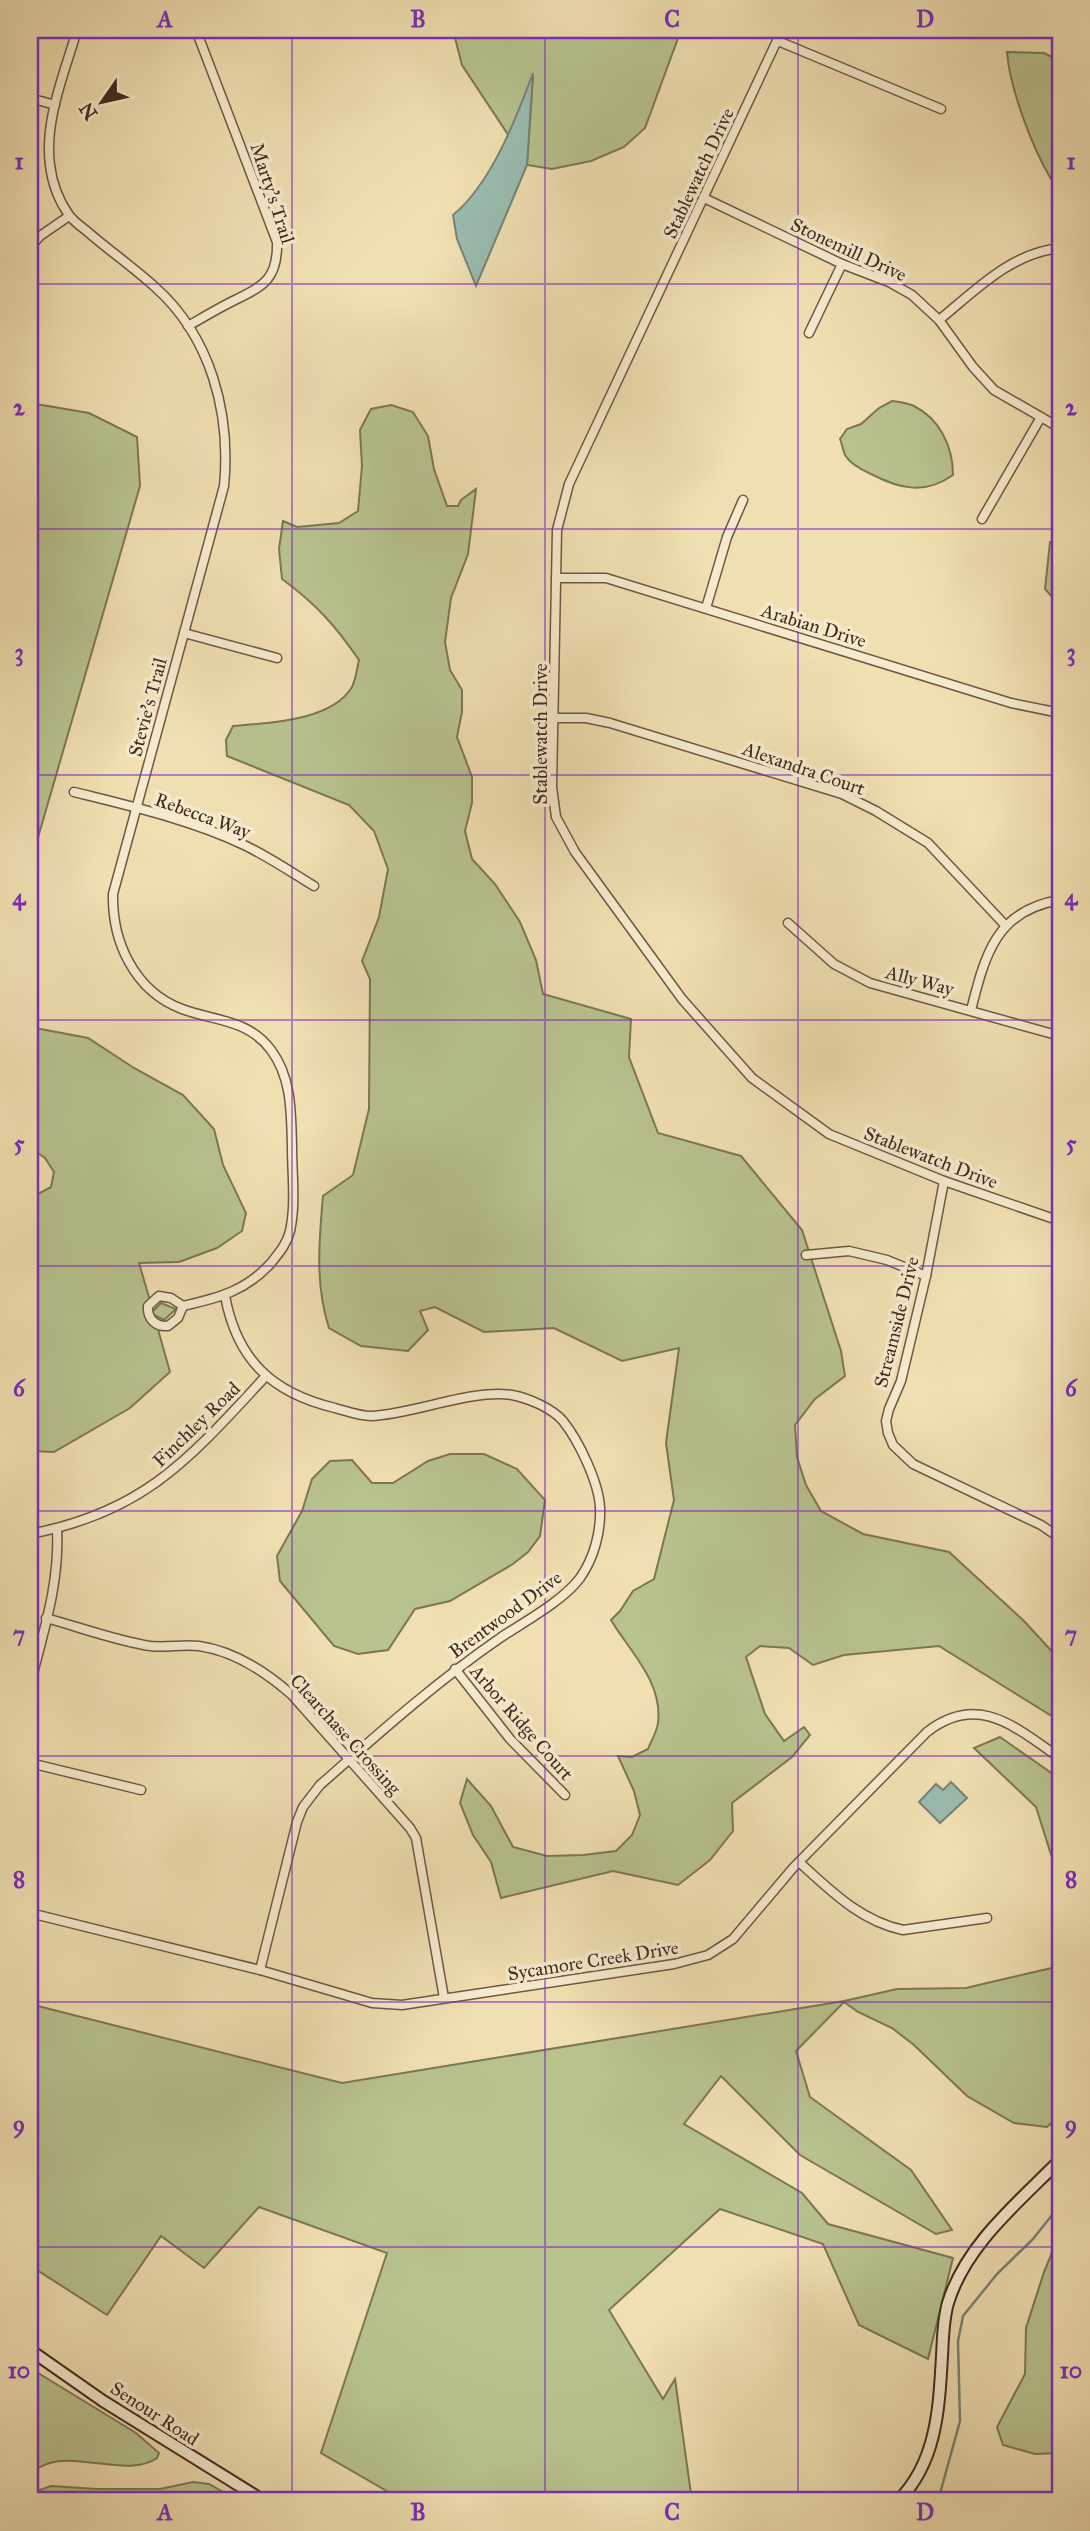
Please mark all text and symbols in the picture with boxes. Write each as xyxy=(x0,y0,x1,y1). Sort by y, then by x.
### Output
text: A xyxy=(155,5,173,33)
text: B xyxy=(410,5,426,33)
text: C xyxy=(664,5,680,33)
text: D xyxy=(916,5,934,33)
north arrow xyxy=(66,66,136,136)
text: N xyxy=(74,98,102,124)
street label: Stablewatch Drive xyxy=(658,104,739,242)
street label: Marty’s Trail xyxy=(245,140,300,247)
text: 1 xyxy=(14,147,24,175)
text: 1 xyxy=(1066,147,1076,175)
street label: Stonemill Drive xyxy=(787,213,910,286)
text: 2 xyxy=(13,393,25,421)
text: 2 xyxy=(1065,393,1077,421)
street label: Arabian Drive xyxy=(758,598,869,652)
text: 3 xyxy=(14,638,24,667)
text: 3 xyxy=(1066,638,1076,667)
street label: Stevie’s Trail xyxy=(123,654,172,759)
street label: Stablewatch Drive xyxy=(529,663,552,805)
street label: Alexandra Court xyxy=(739,736,868,800)
street label: Rebecca Way xyxy=(152,788,255,844)
text: 4 xyxy=(13,883,27,911)
text: 4 xyxy=(1065,883,1079,911)
street label: Ally Way xyxy=(882,960,958,1001)
street label: Stablewatch Drive xyxy=(861,1121,1001,1194)
text: 5 xyxy=(14,1129,25,1157)
text: 5 xyxy=(1066,1129,1077,1157)
street label: Streamside Drive xyxy=(869,1254,924,1390)
text: 6 xyxy=(13,1374,26,1402)
text: 6 xyxy=(1065,1374,1078,1402)
street label: Finchley Road xyxy=(148,1377,245,1472)
street label: Brentwood Drive xyxy=(444,1566,566,1663)
text: 7 xyxy=(13,1620,25,1648)
text: 7 xyxy=(1065,1620,1077,1648)
street label: Arbor Ridge Court xyxy=(464,1659,578,1786)
street label: Clearchase Crossing xyxy=(285,1669,406,1800)
text: 8 xyxy=(13,1865,25,1893)
text: 8 xyxy=(1065,1865,1077,1893)
street label: Sycamore Creek Drive xyxy=(506,1936,680,1985)
text: 9 xyxy=(13,2110,25,2139)
text: 9 xyxy=(1065,2110,1077,2139)
text: 10 xyxy=(8,2356,30,2384)
text: 10 xyxy=(1060,2356,1082,2384)
street label: Senour Road xyxy=(106,2376,204,2451)
text: A xyxy=(155,2498,173,2526)
text: B xyxy=(410,2498,426,2526)
text: C xyxy=(664,2498,680,2526)
text: D xyxy=(916,2498,934,2526)

